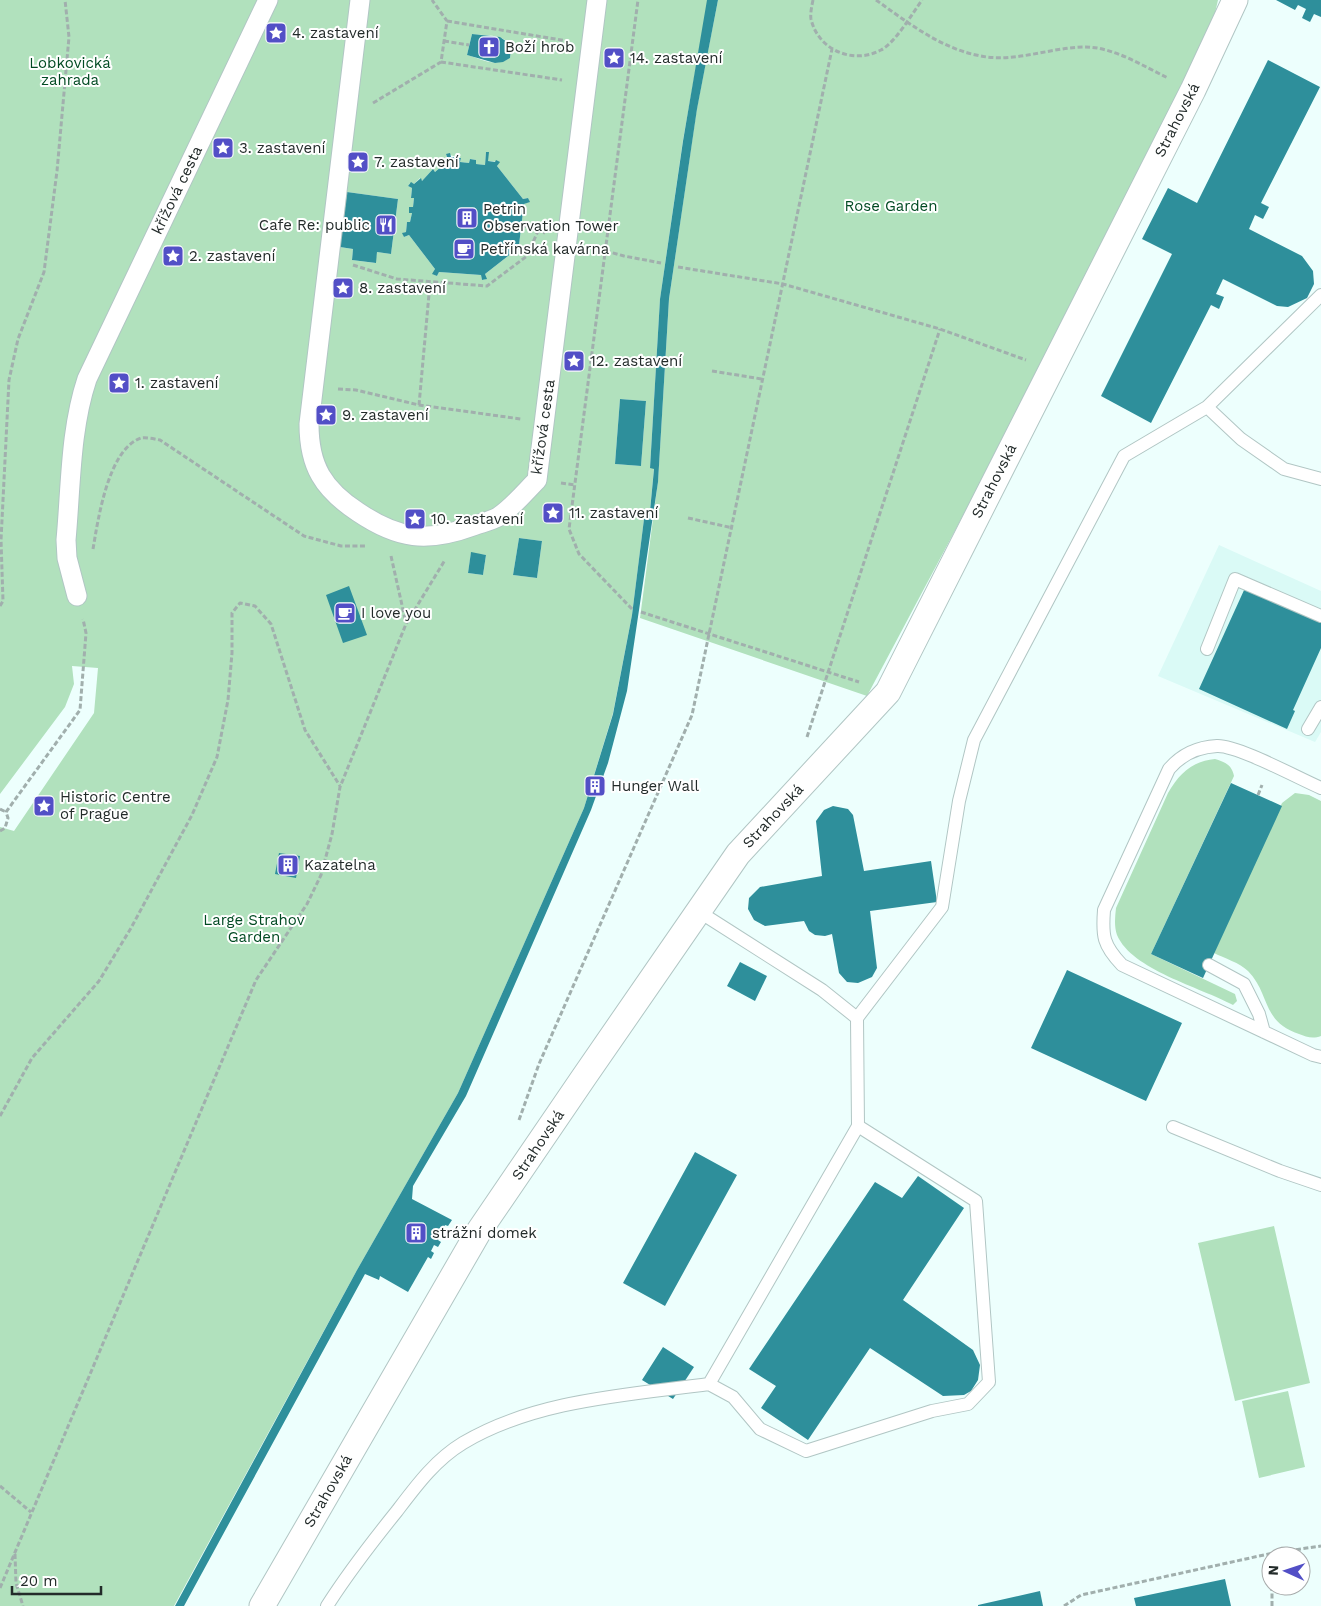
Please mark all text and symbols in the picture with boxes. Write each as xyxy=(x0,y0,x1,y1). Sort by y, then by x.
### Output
place icon: 4. zastavení xyxy=(264,21,288,45)
place label: 4. zastavení xyxy=(292,24,379,42)
church icon: Boží hrob xyxy=(477,35,501,59)
place label: Boží hrob xyxy=(505,38,574,56)
place icon: 14. zastavení xyxy=(602,46,626,70)
place label: 14. zastavení xyxy=(630,49,723,67)
park label: Lobkovická zahrada xyxy=(29,54,111,89)
street label: Strahovská xyxy=(1151,79,1204,160)
place icon: 3. zastavení xyxy=(211,136,235,160)
place label: 3. zastavení xyxy=(239,139,326,157)
street label: křížová cesta xyxy=(148,142,206,237)
place icon: 7. zastavení xyxy=(346,150,370,174)
place label: 7. zastavení xyxy=(374,153,459,171)
park label: Rose Garden xyxy=(845,197,937,215)
place label: Petrin Observation Tower xyxy=(483,200,619,235)
building icon: Petrin Observation Tower xyxy=(455,206,479,230)
restaurant icon: Cafe Re: public xyxy=(374,213,398,237)
place label: Cafe Re: public xyxy=(259,216,370,234)
cafe icon: Petřínská kavárna xyxy=(452,237,476,261)
place label: Petřínská kavárna xyxy=(480,240,610,258)
place icon: 2. zastavení xyxy=(161,244,185,268)
place label: 2. zastavení xyxy=(189,247,276,265)
place icon: 8. zastavení xyxy=(331,276,355,300)
place label: 8. zastavení xyxy=(359,279,446,297)
place icon: 12. zastavení xyxy=(562,349,586,373)
place label: 12. zastavení xyxy=(590,352,682,370)
place icon: 1. zastavení xyxy=(107,371,131,395)
place label: 1. zastavení xyxy=(135,374,219,392)
street label: křížová cesta xyxy=(527,378,559,476)
place icon: 9. zastavení xyxy=(314,403,338,427)
place label: 9. zastavení xyxy=(342,406,429,424)
street label: Strahovská xyxy=(968,440,1021,521)
place icon: 11. zastavení xyxy=(541,501,565,525)
place label: 11. zastavení xyxy=(569,504,658,522)
place icon: 10. zastavení xyxy=(403,507,427,531)
place label: 10. zastavení xyxy=(431,510,524,528)
cafe icon: I love you xyxy=(333,601,357,625)
place label: I love you xyxy=(361,604,431,622)
building icon: Hunger Wall xyxy=(583,774,607,798)
place label: Hunger Wall xyxy=(611,777,699,795)
street label: Strahovská xyxy=(739,780,808,852)
place label: Historic Centre of Prague xyxy=(60,788,171,823)
place icon: Historic Centre of Prague xyxy=(32,794,56,818)
building icon: Kazatelna xyxy=(276,853,300,877)
place label: Kazatelna xyxy=(304,856,376,874)
park label: Large Strahov Garden xyxy=(203,911,305,946)
street label: Strahovská xyxy=(508,1106,568,1184)
building icon: strážní domek xyxy=(404,1221,428,1245)
place label: strážní domek xyxy=(432,1224,537,1242)
street label: Strahovská xyxy=(300,1451,356,1531)
north arrow xyxy=(1261,1546,1311,1596)
scale bar xyxy=(12,1564,101,1596)
text: N xyxy=(1265,1565,1281,1576)
text: 20 m xyxy=(20,1572,58,1590)

